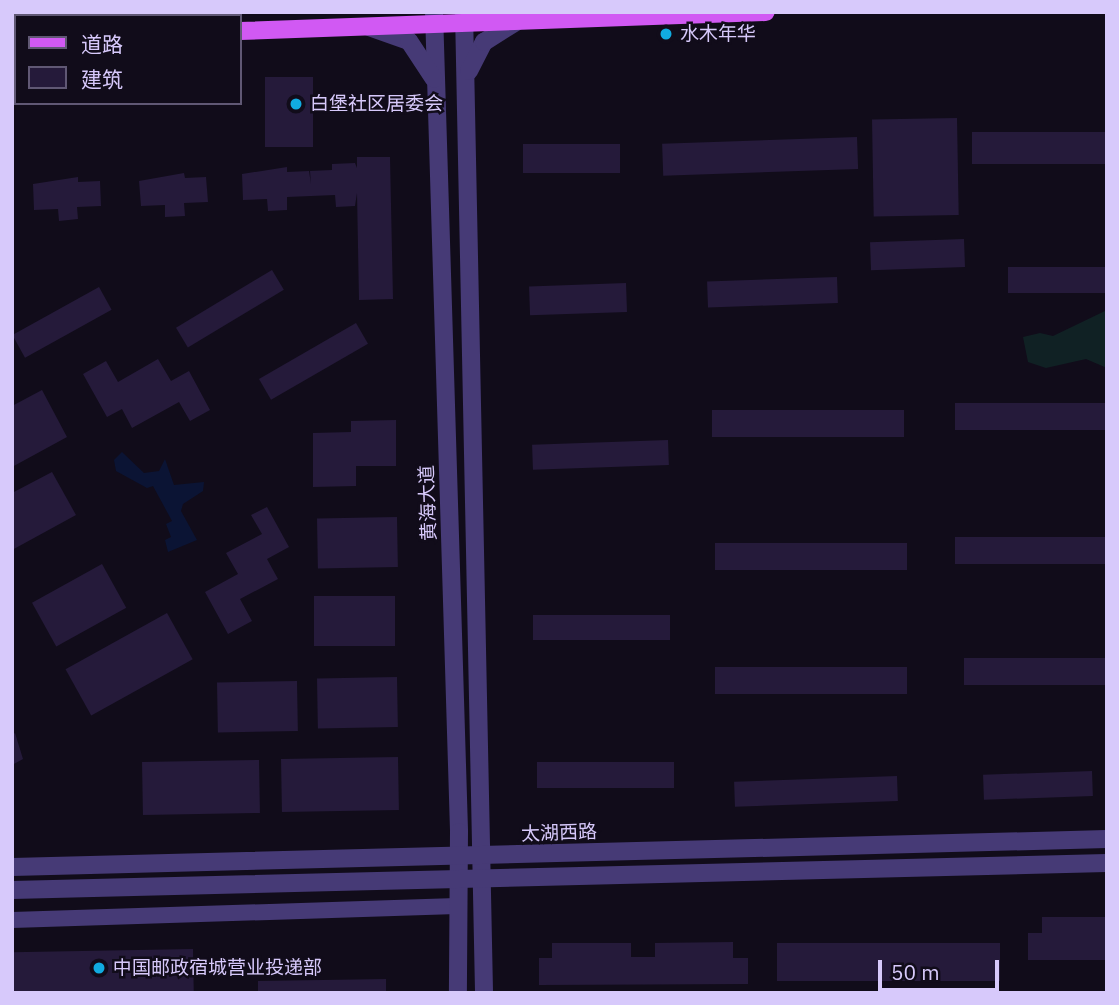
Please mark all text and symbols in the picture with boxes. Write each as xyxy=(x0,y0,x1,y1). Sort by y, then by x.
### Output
legend xyxy=(14,14,242,105)
place label: 水木年华 xyxy=(680,23,756,45)
marker: 水木年华 xyxy=(658,26,674,42)
text: 道路 xyxy=(81,30,123,58)
text: 建筑 xyxy=(81,65,123,93)
place label: 白堡社区居委会 xyxy=(310,93,443,115)
marker: 白堡社区居委会 xyxy=(288,96,304,112)
street label: 黄海大道 xyxy=(415,465,441,541)
street label: 太湖西路 xyxy=(521,820,597,846)
scale bar xyxy=(881,946,1002,990)
place label: 中国邮政宿城营业投递部 xyxy=(113,957,322,979)
text: 50 m xyxy=(891,958,940,986)
marker: 中国邮政宿城营业投递部 xyxy=(91,960,107,976)

